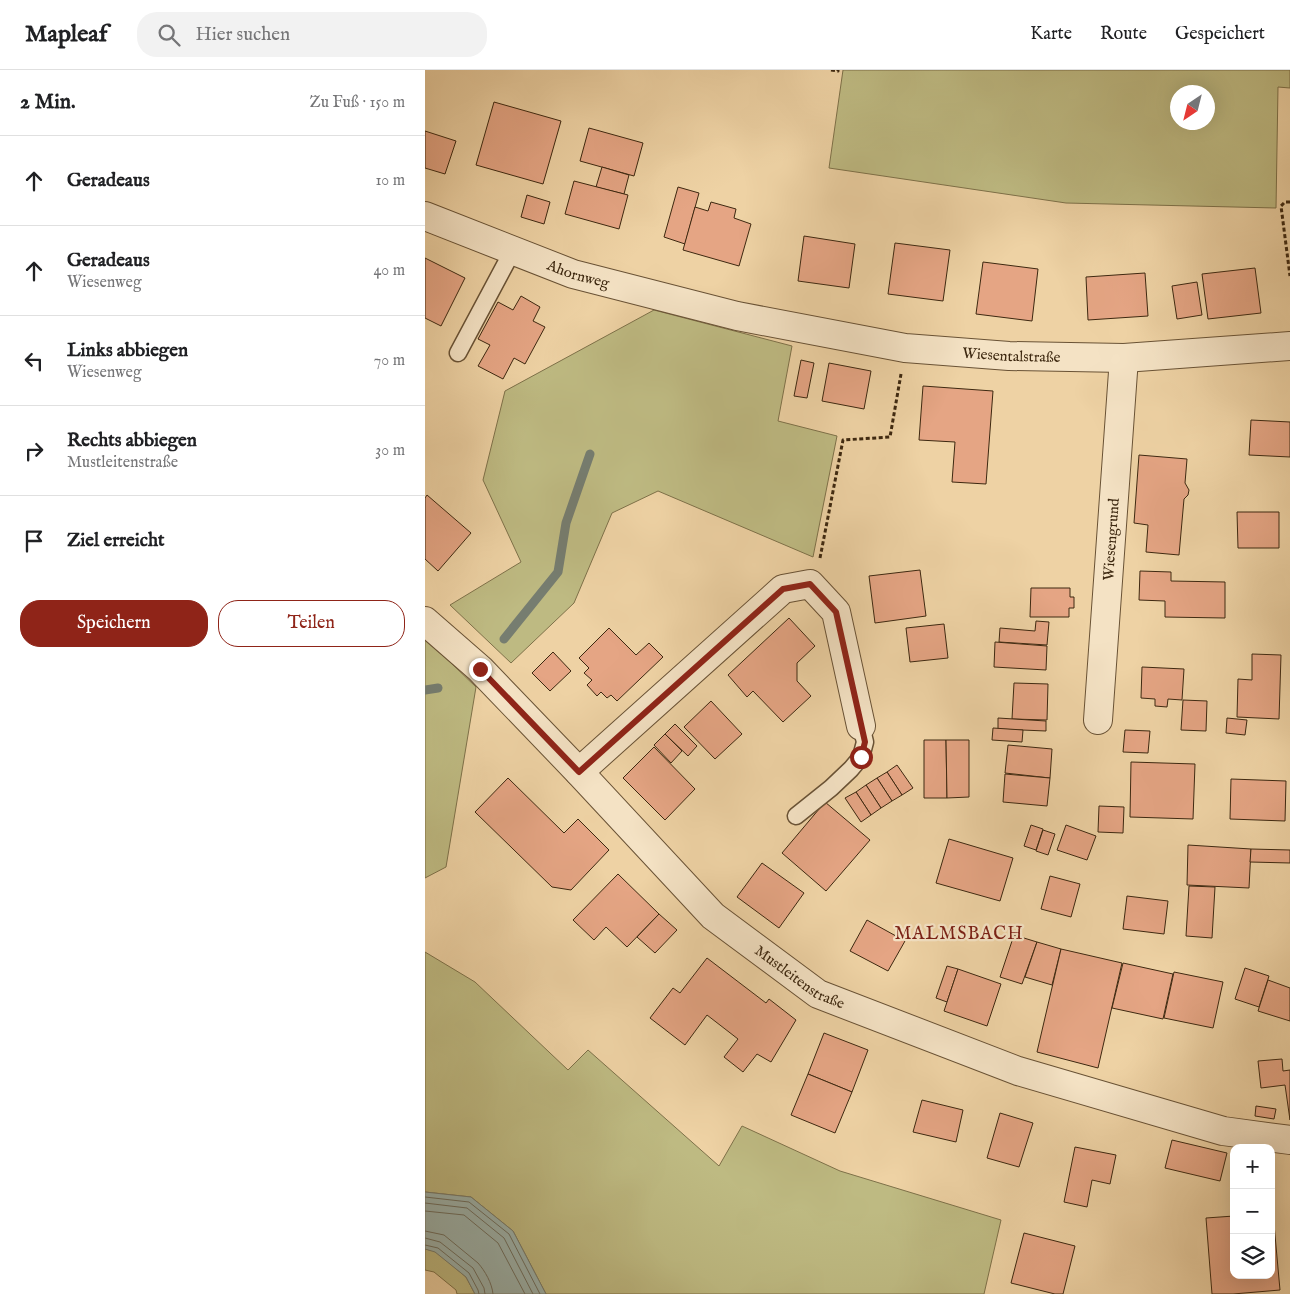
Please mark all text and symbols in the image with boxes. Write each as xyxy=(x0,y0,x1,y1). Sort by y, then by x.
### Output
search box xyxy=(137,12,487,57)
text: Mapleaf xyxy=(25,19,107,50)
icon: search xyxy=(155,21,183,49)
text: Hier suchen xyxy=(195,23,290,47)
text: Karte xyxy=(1030,23,1072,46)
text: Route xyxy=(1100,23,1147,46)
text: Gespeichert xyxy=(1175,23,1265,46)
north arrow xyxy=(1170,85,1215,130)
text: 2 Min. xyxy=(20,89,76,116)
text: Zu Fuß · 150 m xyxy=(309,93,405,113)
icon: ahead xyxy=(20,167,48,195)
text: Geradeaus xyxy=(67,169,150,193)
text: 10 m xyxy=(375,171,405,191)
text: Geradeaus xyxy=(67,249,150,273)
street label: Ahornweg xyxy=(543,255,612,293)
icon: ahead xyxy=(20,257,48,285)
text: 40 m xyxy=(373,261,405,281)
text: Wiesenweg xyxy=(67,273,142,293)
text: Links abbiegen xyxy=(67,339,188,363)
street label: Wiesentalstraße xyxy=(962,343,1061,367)
icon: left xyxy=(20,347,48,375)
text: 70 m xyxy=(374,351,405,371)
text: Wiesenweg xyxy=(67,363,142,383)
text: Rechts abbiegen xyxy=(67,429,197,453)
icon: right xyxy=(20,437,48,465)
text: 30 m xyxy=(375,441,405,461)
text: Mustleitenstraße xyxy=(67,453,178,473)
street label: Wiesengrund xyxy=(1099,497,1124,581)
icon: arrive xyxy=(20,527,48,555)
text: Ziel erreicht xyxy=(67,529,165,553)
button: Speichern xyxy=(20,600,208,647)
button: Teilen xyxy=(218,600,405,647)
route end xyxy=(469,658,492,681)
route start xyxy=(850,746,873,769)
district label: MALMSBACH xyxy=(894,923,1024,946)
street label: Mustleitenstraße xyxy=(751,941,847,1013)
map controls xyxy=(1230,1144,1275,1279)
button: + xyxy=(1230,1144,1275,1189)
button: − xyxy=(1230,1189,1275,1234)
button: layers xyxy=(1230,1234,1275,1279)

